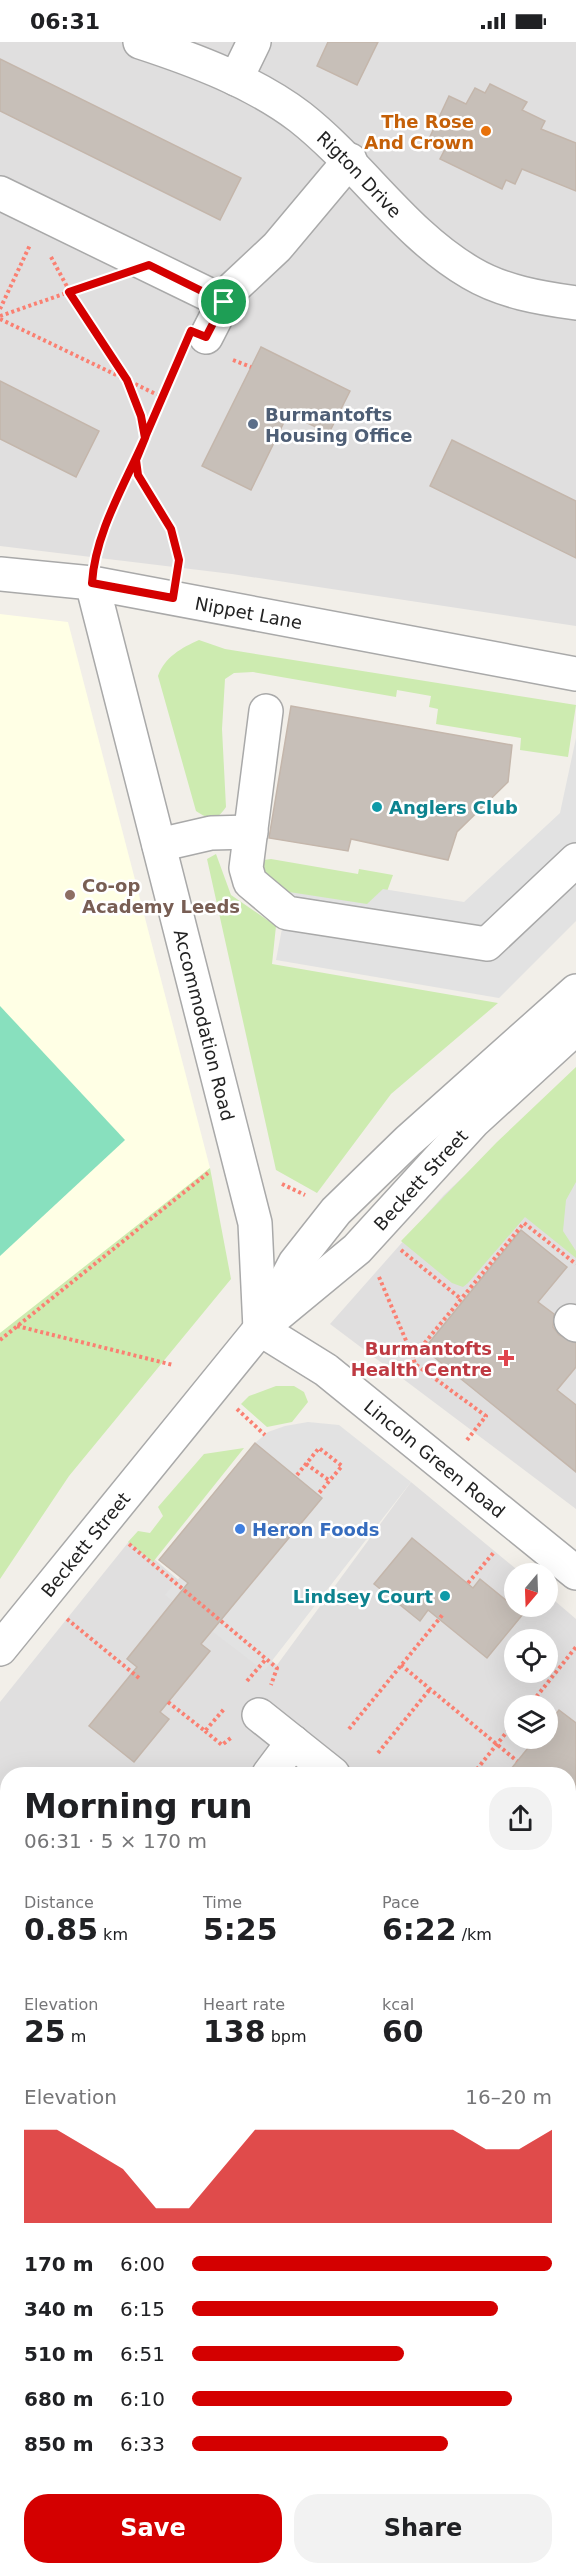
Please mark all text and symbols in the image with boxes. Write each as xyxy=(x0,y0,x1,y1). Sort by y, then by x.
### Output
text: 06:31 xyxy=(30,9,100,34)
place label: The Rose And Crown xyxy=(364,111,474,153)
marker: The Rose And Crown xyxy=(479,124,493,138)
street label: Rigton Drive xyxy=(313,126,406,222)
pin xyxy=(198,276,249,327)
icon: arrive xyxy=(207,285,240,318)
place label: Burmantofts Housing Office xyxy=(265,404,412,446)
marker: Burmantofts Housing Office xyxy=(246,417,260,431)
street label: Nippet Lane xyxy=(193,592,304,633)
place label: Anglers Club xyxy=(389,797,518,818)
marker: Anglers Club xyxy=(370,800,384,814)
place label: Co-op Academy Leeds xyxy=(82,875,240,917)
marker: Co-op Academy Leeds xyxy=(63,888,77,902)
street label: Accommodation Road xyxy=(170,927,239,1123)
street label: Beckett Street xyxy=(369,1125,472,1234)
place label: Burmantofts Health Centre xyxy=(351,1338,492,1380)
marker: Burmantofts Health Centre xyxy=(497,1349,515,1367)
street label: Lincoln Green Road xyxy=(360,1395,509,1522)
street label: Beckett Street xyxy=(36,1488,134,1601)
place label: Heron Foods xyxy=(252,1519,380,1540)
marker: Heron Foods xyxy=(233,1522,247,1536)
north arrow xyxy=(504,1563,558,1617)
map controls xyxy=(504,1563,558,1749)
place label: Lindsey Court xyxy=(293,1586,433,1607)
marker: Lindsey Court xyxy=(438,1589,452,1603)
button: locate xyxy=(504,1629,558,1683)
button: layers xyxy=(504,1695,558,1749)
text: Morning run xyxy=(24,1787,252,1826)
button: share xyxy=(489,1787,552,1850)
text: 06:31 · 5 × 170 m xyxy=(24,1829,207,1853)
text: Distance xyxy=(24,1893,94,1912)
text: Time xyxy=(203,1893,242,1912)
text: Pace xyxy=(382,1893,419,1912)
text: 0.85 xyxy=(24,1912,98,1947)
text: 5:25 xyxy=(203,1912,278,1947)
text: 6:22 xyxy=(382,1912,457,1947)
text: km xyxy=(98,1925,128,1944)
text: /km xyxy=(457,1925,492,1944)
text: Elevation xyxy=(24,1995,98,2014)
text: Heart rate xyxy=(203,1995,285,2014)
text: kcal xyxy=(382,1995,414,2014)
text: 25 xyxy=(24,2014,66,2049)
text: 138 xyxy=(203,2014,266,2049)
text: 60 xyxy=(382,2014,424,2049)
text: m xyxy=(66,2027,86,2046)
text: bpm xyxy=(266,2027,307,2046)
text: Elevation xyxy=(24,2085,117,2109)
text: 16–20 m xyxy=(465,2085,552,2109)
text: 170 m xyxy=(24,2252,94,2276)
text: 6:00 xyxy=(120,2252,165,2276)
text: 340 m xyxy=(24,2297,94,2321)
text: 6:15 xyxy=(120,2297,165,2321)
text: 510 m xyxy=(24,2342,94,2366)
text: 6:51 xyxy=(120,2342,165,2366)
text: 680 m xyxy=(24,2387,94,2411)
text: 6:10 xyxy=(120,2387,165,2411)
text: 850 m xyxy=(24,2432,94,2456)
text: 6:33 xyxy=(120,2432,165,2456)
button: Save xyxy=(24,2494,282,2563)
button: Share xyxy=(294,2494,552,2563)

